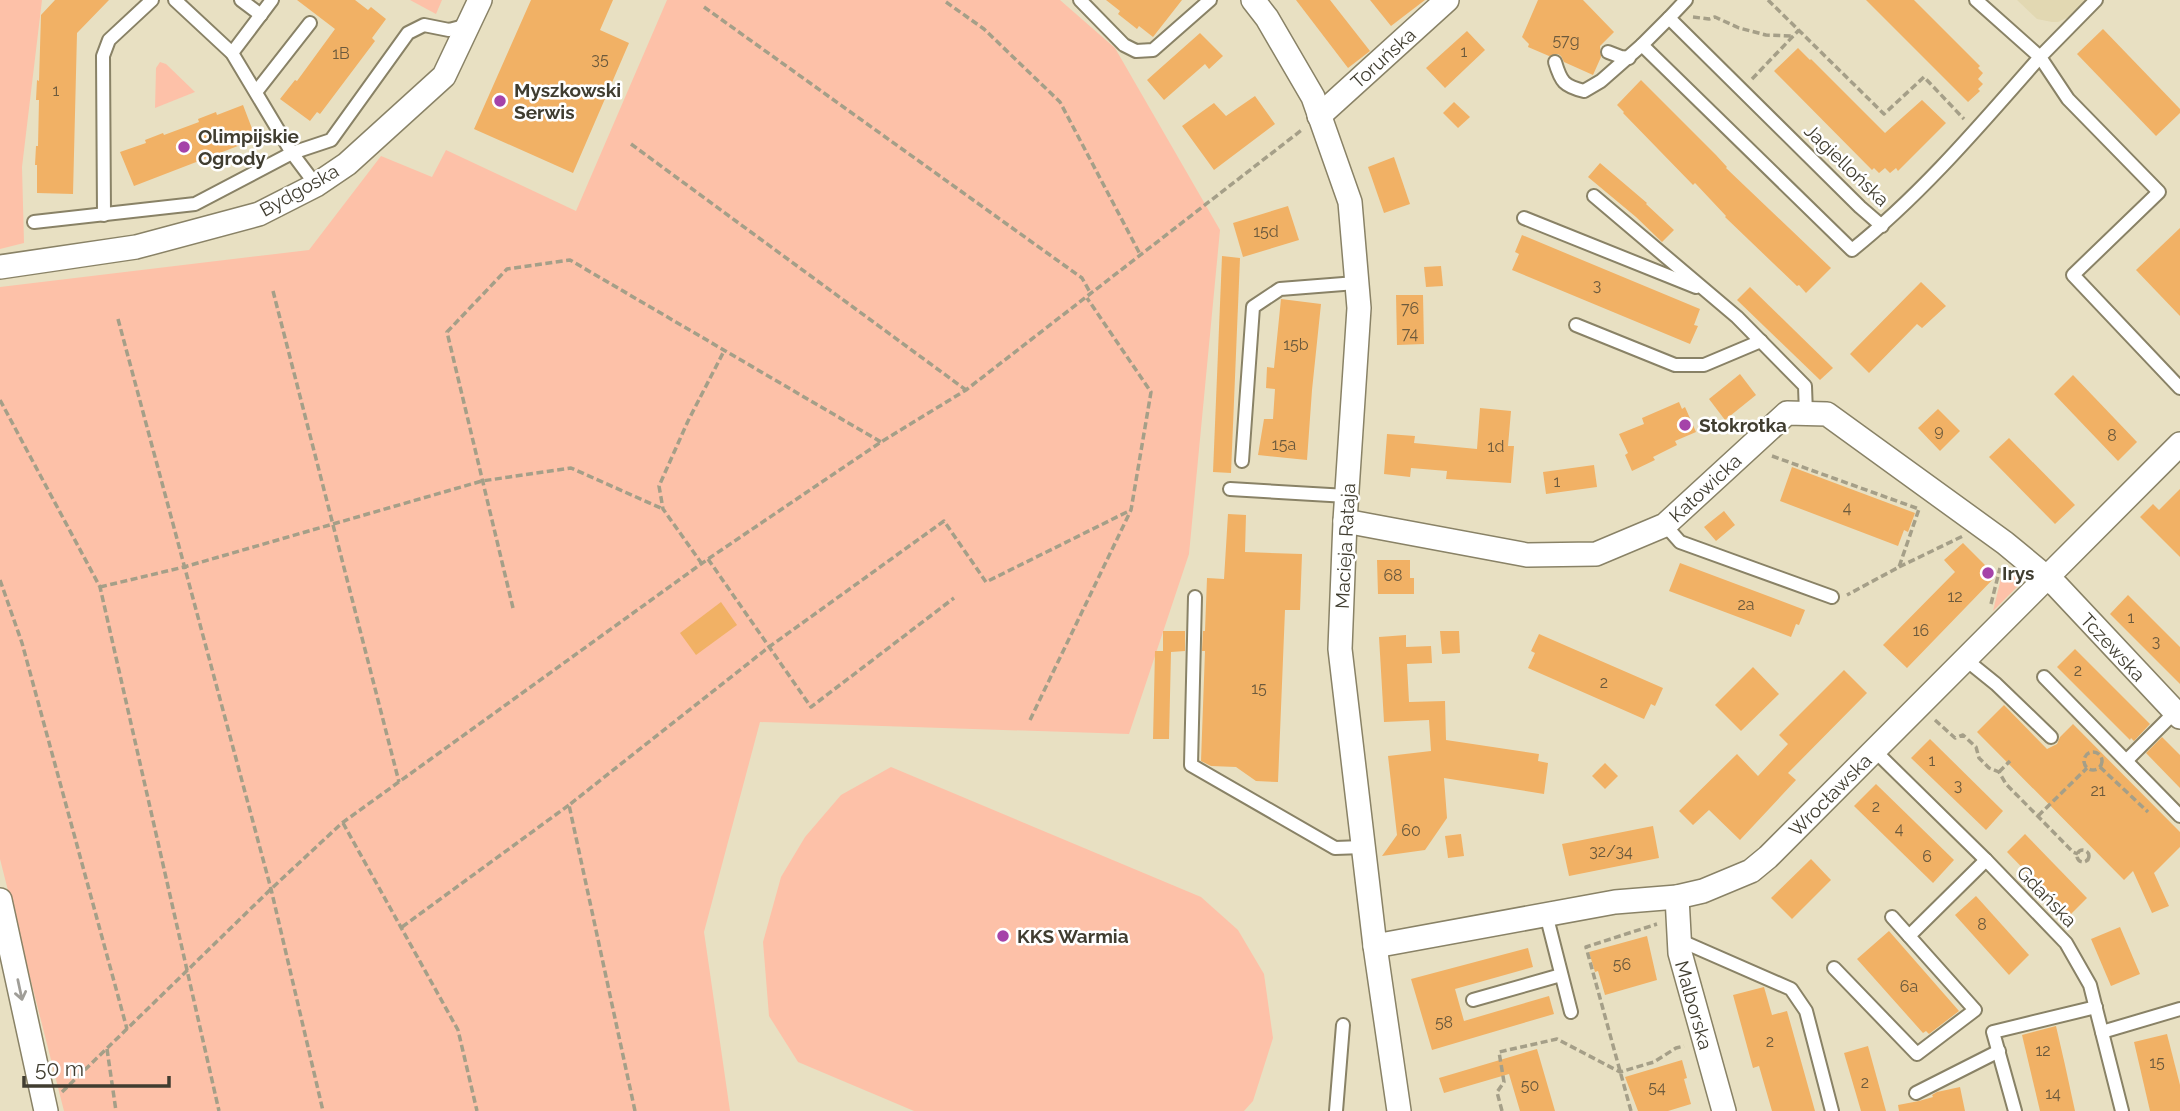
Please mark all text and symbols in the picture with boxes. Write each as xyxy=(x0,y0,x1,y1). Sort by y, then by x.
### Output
street label: Toruńska xyxy=(1346,23,1420,93)
house number: 57g xyxy=(1552,31,1580,50)
house number: 1 xyxy=(1461,42,1468,61)
house number: 1B xyxy=(332,44,350,63)
house number: 35 xyxy=(591,50,609,69)
place label: Myszkowski Serwis xyxy=(514,79,621,123)
house number: 1 xyxy=(53,81,60,100)
marker: Myszkowski Serwis xyxy=(492,93,508,109)
street label: Jagiellońska xyxy=(1800,119,1894,211)
place label: Olimpijskie Ogrody xyxy=(198,125,299,169)
marker: Olimpijskie Ogrody xyxy=(176,139,192,155)
street label: Bydgoska xyxy=(256,159,342,221)
house number: 15d xyxy=(1253,222,1279,241)
house number: 3 xyxy=(1593,276,1601,295)
house number: 76 xyxy=(1401,299,1419,318)
house number: 74 xyxy=(1402,324,1418,343)
house number: 15b xyxy=(1283,335,1309,354)
place label: Stokrotka xyxy=(1699,414,1787,436)
marker: Stokrotka xyxy=(1677,417,1693,433)
house number: 9 xyxy=(1934,421,1944,440)
house number: 8 xyxy=(2107,426,2117,445)
house number: 15a xyxy=(1272,435,1296,454)
house number: 1d xyxy=(1488,437,1504,456)
street label: Katowicka xyxy=(1665,449,1745,527)
house number: 1 xyxy=(1554,472,1561,491)
street label: Macieja Rataja xyxy=(1331,483,1359,609)
house number: 4 xyxy=(1843,498,1852,517)
place label: Irys xyxy=(2002,562,2034,584)
marker: Irys xyxy=(1980,565,1996,581)
house number: 68 xyxy=(1383,566,1403,585)
house number: 12 xyxy=(1947,587,1963,606)
house number: 2a xyxy=(1737,595,1755,614)
house number: 1 xyxy=(2128,608,2135,627)
street label: Tczewska xyxy=(2076,609,2150,685)
house number: 16 xyxy=(1913,621,1929,640)
house number: 3 xyxy=(2152,632,2160,651)
house number: 2 xyxy=(2074,661,2082,680)
house number: 2 xyxy=(1600,673,1608,692)
house number: 15 xyxy=(1251,679,1267,698)
street label: Wrocławska xyxy=(1784,749,1876,841)
house number: 1 xyxy=(1929,751,1936,770)
house number: 3 xyxy=(1954,776,1962,795)
house number: 21 xyxy=(2090,781,2106,800)
house number: 2 xyxy=(1872,797,1880,816)
house number: 4 xyxy=(1895,819,1904,838)
house number: 60 xyxy=(1401,821,1421,840)
house number: 32/34 xyxy=(1589,842,1633,861)
house number: 6 xyxy=(1922,847,1932,866)
street label: Gdańska xyxy=(2013,861,2081,931)
house number: 8 xyxy=(1977,915,1987,934)
place label: KKS Warmia xyxy=(1017,925,1129,947)
marker: KKS Warmia xyxy=(995,928,1011,944)
house number: 56 xyxy=(1613,955,1631,974)
street label: Malborska xyxy=(1671,958,1717,1052)
house number: 6a xyxy=(1900,977,1918,996)
one-way arrow xyxy=(14,978,27,1001)
house number: 58 xyxy=(1435,1013,1453,1032)
house number: 2 xyxy=(1766,1032,1774,1051)
house number: 12 xyxy=(2035,1041,2051,1060)
scale bar xyxy=(24,1044,170,1088)
house number: 15 xyxy=(2149,1053,2165,1072)
text: 50 m xyxy=(35,1056,84,1081)
house number: 2 xyxy=(1861,1073,1869,1092)
house number: 50 xyxy=(1521,1076,1539,1095)
house number: 54 xyxy=(1648,1078,1666,1097)
house number: 14 xyxy=(2045,1084,2061,1103)

